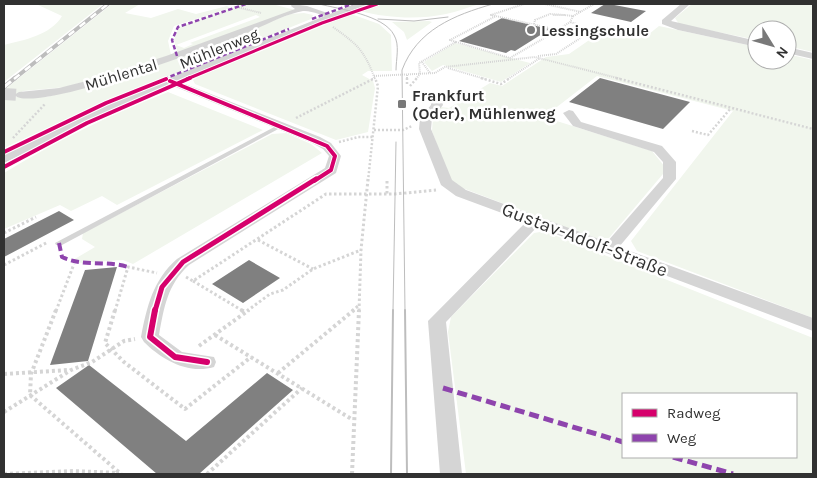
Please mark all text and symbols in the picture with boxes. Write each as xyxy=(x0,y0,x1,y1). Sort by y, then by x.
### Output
north arrow xyxy=(747,20,797,70)
place label: Lessingschule xyxy=(541,21,649,40)
street label: Mühlenweg xyxy=(177,24,262,73)
marker: Lessingschule xyxy=(525,24,537,36)
text: N xyxy=(772,43,792,62)
street label: Mühlental xyxy=(83,54,160,94)
place label: Frankfurt (Oder), Mühlenweg xyxy=(412,86,556,123)
marker: Frankfurt (Oder), Mühlenweg xyxy=(396,98,408,110)
street label: Gustav-Adolf-Straße xyxy=(499,198,671,282)
legend xyxy=(622,393,797,458)
text: Radweg xyxy=(667,404,721,422)
text: Weg xyxy=(667,429,697,447)

